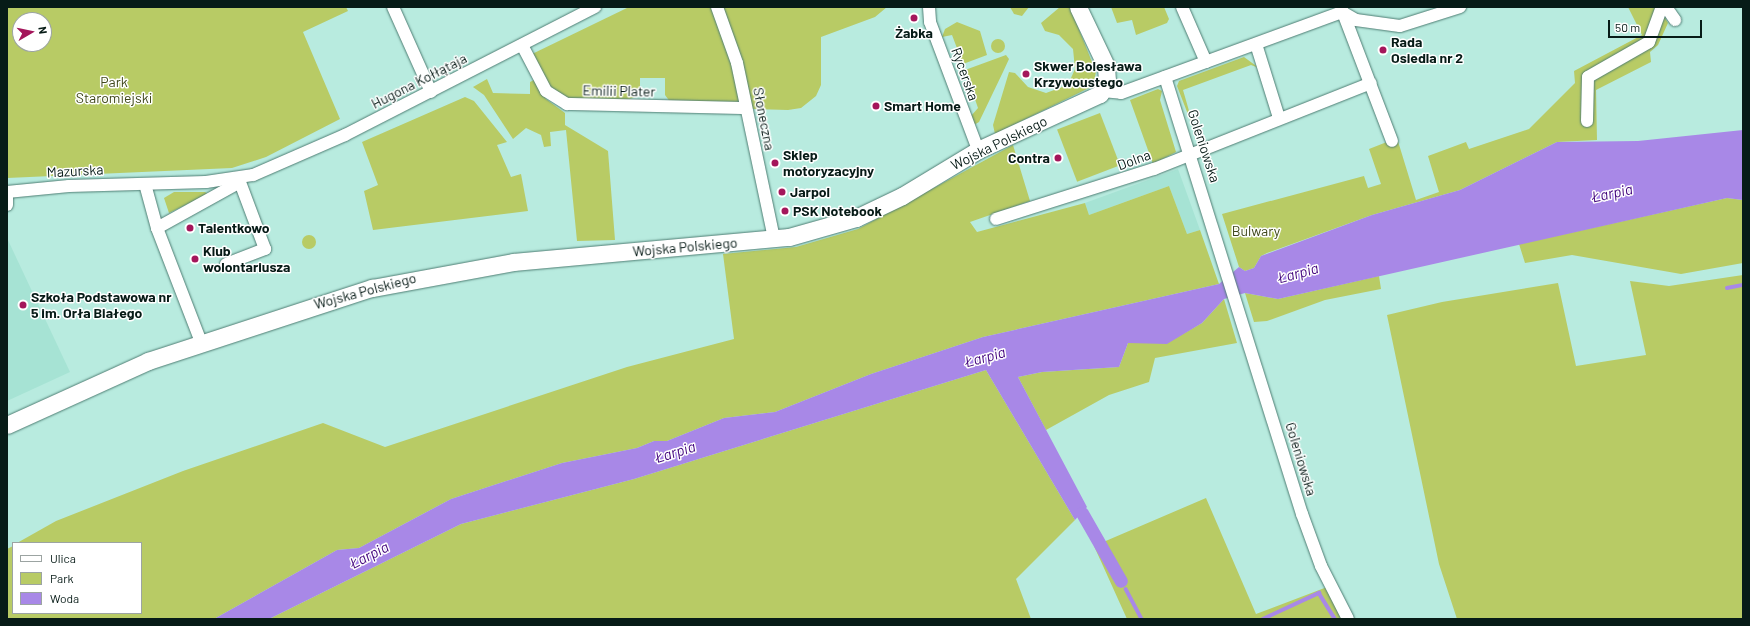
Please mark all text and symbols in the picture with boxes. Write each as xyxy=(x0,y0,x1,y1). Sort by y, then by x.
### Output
north arrow xyxy=(12,12,52,52)
scale bar xyxy=(1610,12,1704,38)
marker: Żabka xyxy=(909,13,919,23)
text: 50 m xyxy=(1615,20,1640,34)
place label: Żabka xyxy=(895,25,933,41)
text: N xyxy=(36,26,50,35)
place label: Rada Osiedla nr 2 xyxy=(1391,34,1463,66)
street label: Rycerska xyxy=(948,45,982,103)
marker: Rada Osiedla nr 2 xyxy=(1378,45,1388,55)
street label: Hugona Kołłątaja xyxy=(368,50,470,112)
place label: Skwer Bolesława Krzywoustego xyxy=(1034,58,1142,90)
marker: Skwer Bolesława Krzywoustego xyxy=(1021,69,1031,79)
park label: Park Staromiejski xyxy=(76,74,152,106)
street label: Emilii Plater xyxy=(582,82,656,100)
street label: Słoneczna xyxy=(750,86,778,152)
place label: Smart Home xyxy=(884,98,961,114)
marker: Smart Home xyxy=(871,101,881,111)
street label: Goleniowska xyxy=(1184,107,1224,185)
street label: Wojska Polskiego xyxy=(948,112,1050,174)
street label: Dolna xyxy=(1115,146,1153,174)
place label: Sklep motoryzacyjny xyxy=(783,147,874,180)
place label: Contra xyxy=(1008,150,1050,166)
marker: Contra xyxy=(1053,153,1063,163)
marker: Sklep motoryzacyjny xyxy=(770,158,780,168)
street label: Mazurska xyxy=(46,161,104,181)
water label: Łarpia xyxy=(1590,180,1634,206)
place label: Jarpol xyxy=(790,184,830,200)
marker: Jarpol xyxy=(777,187,787,197)
place label: PSK Notebook xyxy=(793,203,882,219)
marker: PSK Notebook xyxy=(780,206,790,216)
place label: Talentkowo xyxy=(198,220,270,236)
marker: Talentkowo xyxy=(185,223,195,233)
park label: Bulwary xyxy=(1232,223,1280,239)
street label: Wojska Polskiego xyxy=(632,234,738,260)
place label: Klub wolontariusza xyxy=(203,243,290,276)
marker: Klub wolontariusza xyxy=(190,254,200,264)
water label: Łarpia xyxy=(1276,259,1320,287)
street label: Wojska Polskiego xyxy=(312,269,418,313)
place label: Szkoła Podstawowa nr 5 im. Orła Białego xyxy=(31,289,172,322)
marker: Szkoła Podstawowa nr 5 im. Orła Białego xyxy=(18,300,28,310)
water label: Łarpia xyxy=(963,343,1007,371)
street label: Goleniowska xyxy=(1282,420,1320,498)
water label: Łarpia xyxy=(652,437,698,467)
water label: Łarpia xyxy=(346,538,392,572)
legend xyxy=(12,542,142,614)
text: Ulica xyxy=(50,551,76,565)
text: Park xyxy=(50,571,74,585)
text: Woda xyxy=(50,591,79,605)

